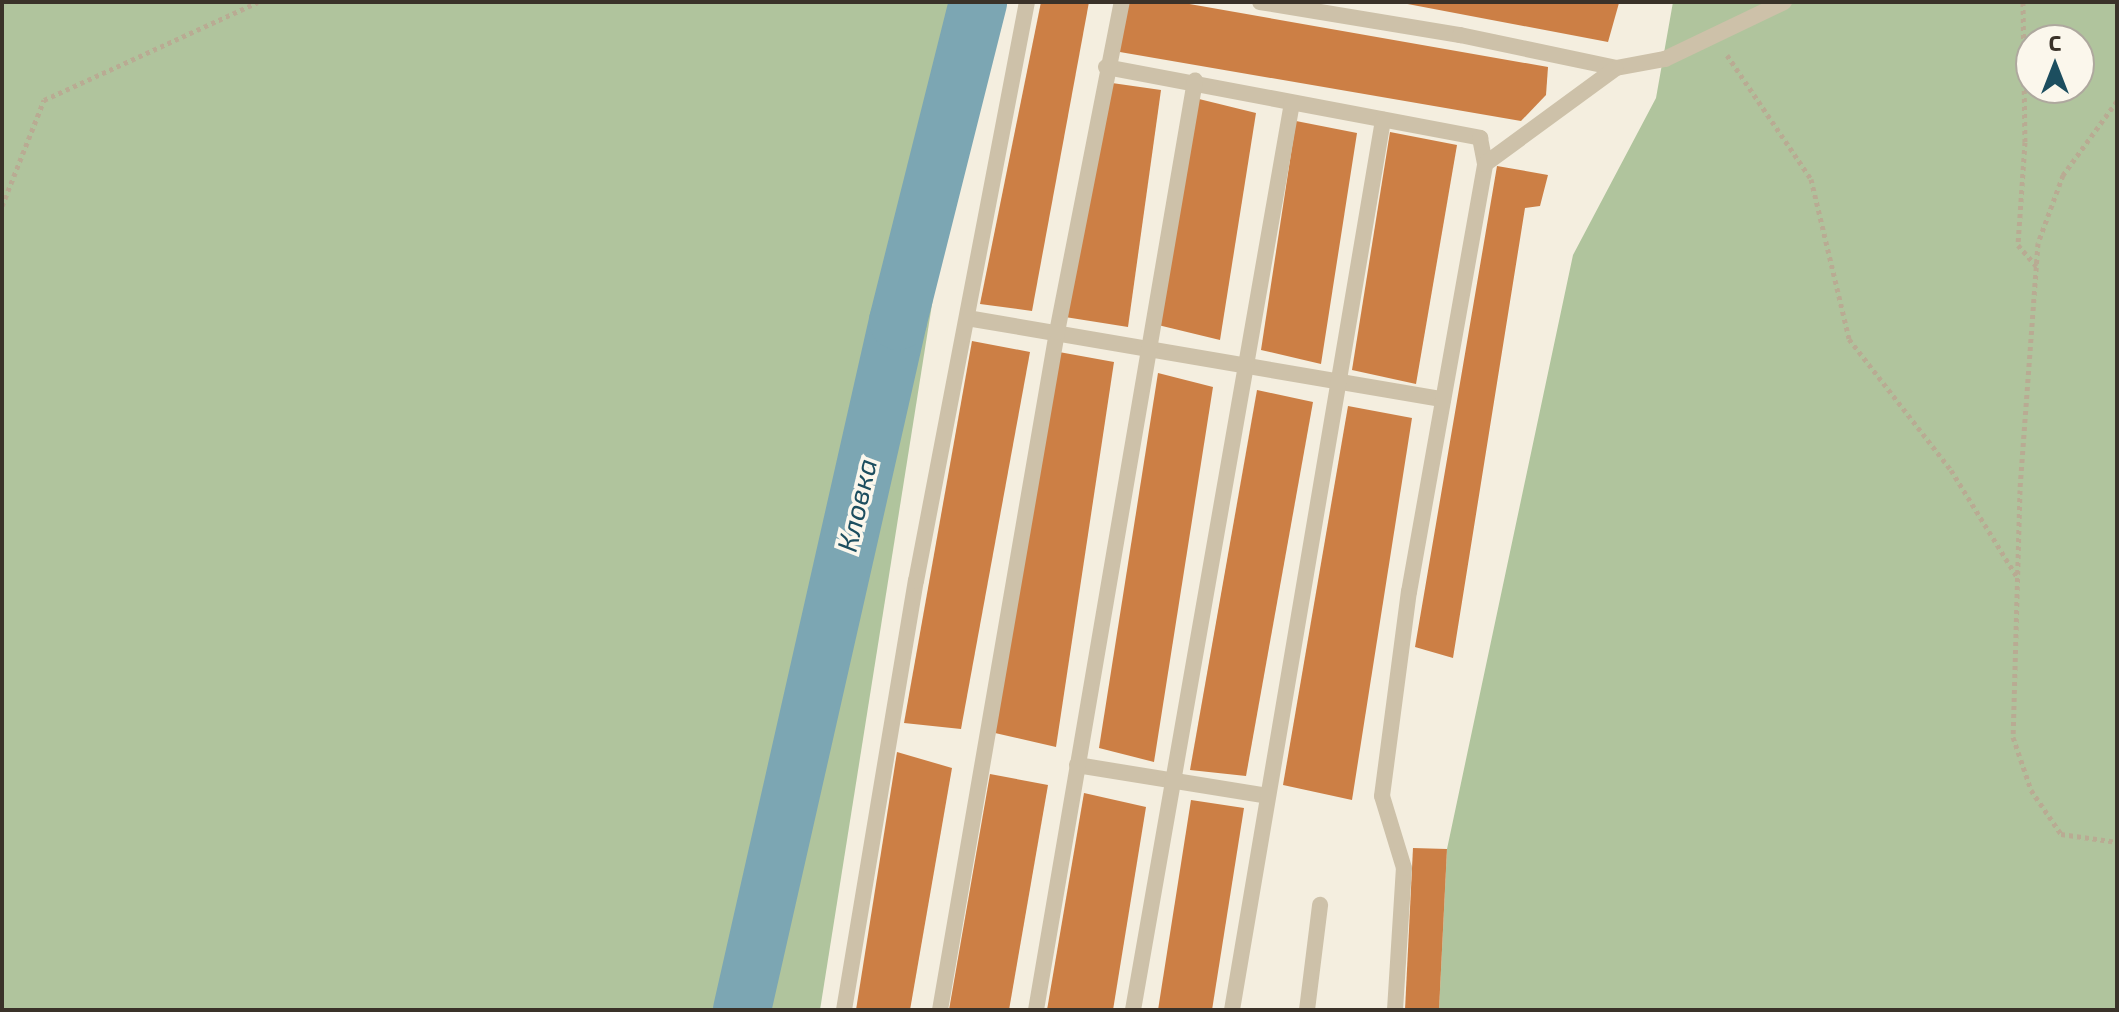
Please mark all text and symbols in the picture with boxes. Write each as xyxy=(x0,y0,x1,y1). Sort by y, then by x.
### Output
north arrow xyxy=(2015,24,2095,104)
text: С xyxy=(2049,29,2061,55)
water label: Кловка xyxy=(829,455,883,555)

